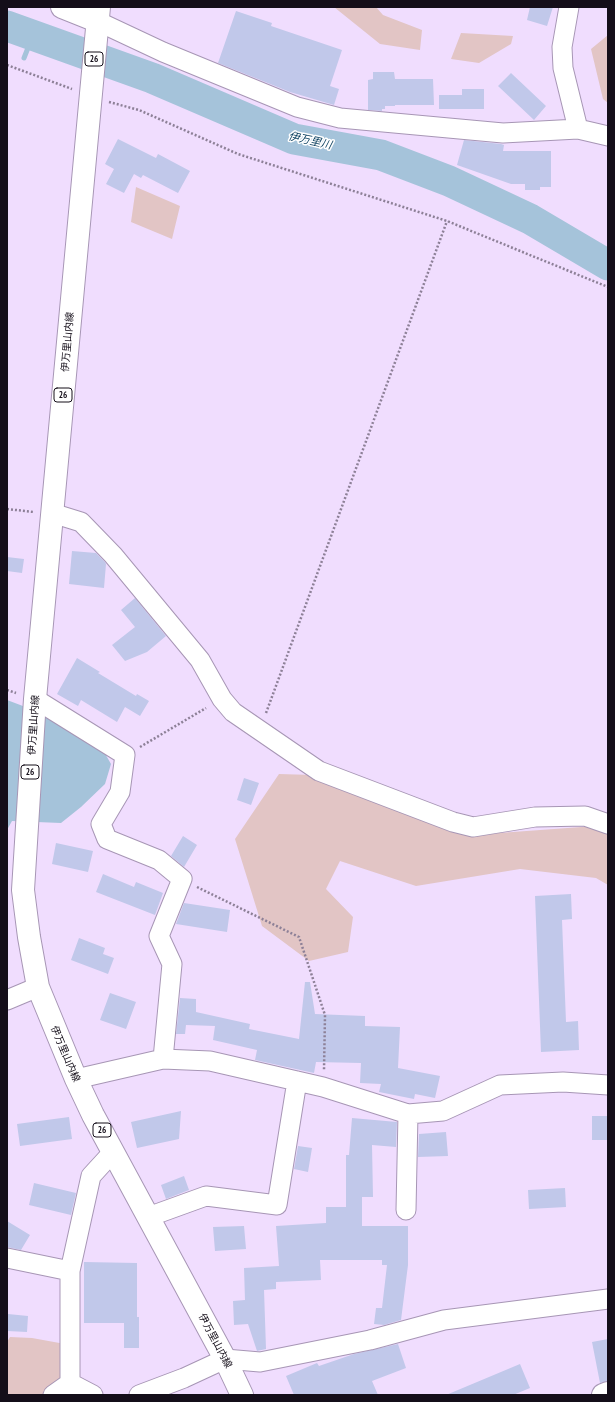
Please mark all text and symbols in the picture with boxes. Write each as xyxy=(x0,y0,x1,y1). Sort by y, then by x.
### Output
road number: 26 xyxy=(85,52,103,66)
water label: 伊万里川 xyxy=(287,130,333,152)
street label: 伊万里山内線 xyxy=(59,312,77,372)
road number: 26 xyxy=(54,388,72,402)
street label: 伊万里山内線 xyxy=(26,695,42,755)
road number: 26 xyxy=(21,765,39,779)
street label: 伊万里山内線 xyxy=(48,1024,82,1084)
road number: 26 xyxy=(93,1123,111,1137)
street label: 伊万里山内線 xyxy=(196,1312,234,1370)

